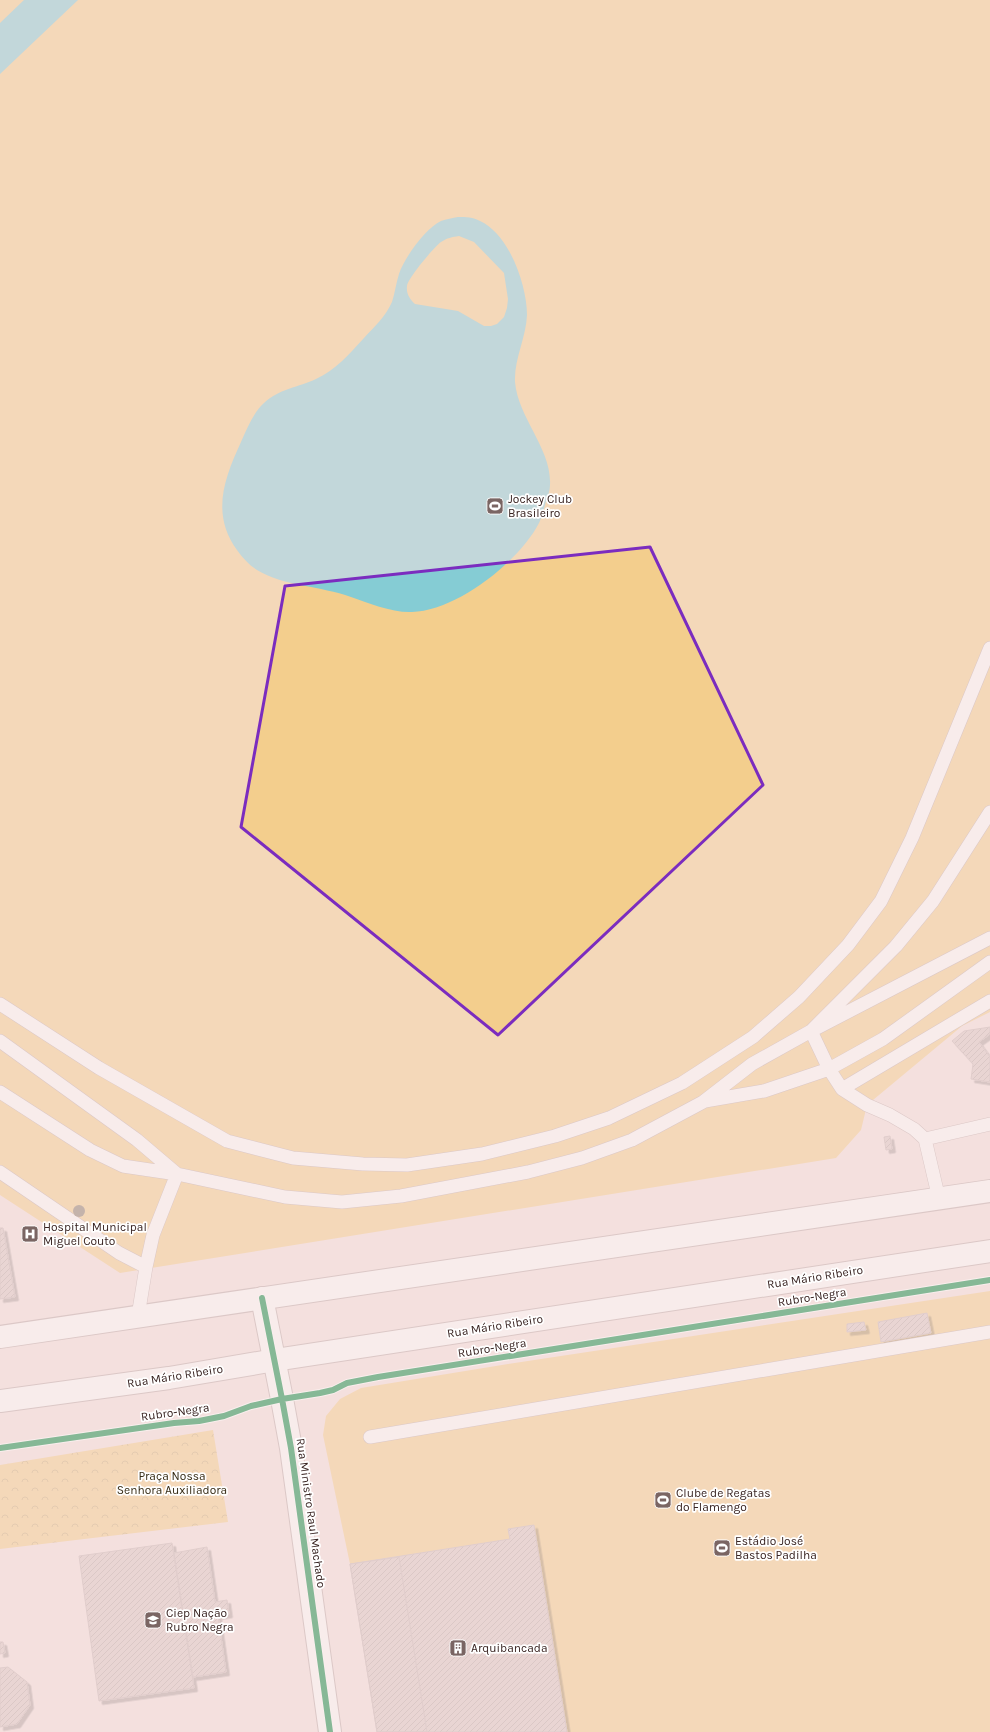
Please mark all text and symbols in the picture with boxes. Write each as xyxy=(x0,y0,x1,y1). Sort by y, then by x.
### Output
place label: Jockey Club Brasileiro xyxy=(508,492,572,520)
sports icon: Jockey Club Brasileiro xyxy=(485,496,505,516)
place label: Hospital Municipal Miguel Couto xyxy=(43,1220,147,1248)
hospital icon: Hospital Municipal Miguel Couto xyxy=(20,1224,40,1244)
street label: Rua Mário Ribeiro xyxy=(766,1263,864,1291)
street label: Rubro-Negra xyxy=(777,1285,847,1309)
street label: Rua Mário Ribeiro xyxy=(446,1312,544,1340)
street label: Rubro-Negra xyxy=(457,1336,527,1360)
street label: Rua Mário Ribeiro xyxy=(126,1362,224,1390)
street label: Rubro-Negra xyxy=(140,1400,210,1424)
street label: Rua Ministro Raul Machado xyxy=(294,1437,328,1589)
park label: Praça Nossa Senhora Auxiliadora xyxy=(117,1469,227,1497)
place label: Clube de Regatas do Flamengo xyxy=(676,1486,771,1514)
sports icon: Clube de Regatas do Flamengo xyxy=(653,1490,673,1510)
place label: Estádio José Bastos Padilha xyxy=(735,1534,817,1562)
sports icon: Estádio José Bastos Padilha xyxy=(712,1538,732,1558)
place label: Ciep Nação Rubro Negra xyxy=(166,1606,234,1634)
school or university icon: Ciep Nação Rubro Negra xyxy=(143,1610,163,1630)
building icon: Arquibancada xyxy=(448,1638,468,1658)
place label: Arquibancada xyxy=(471,1641,548,1655)

